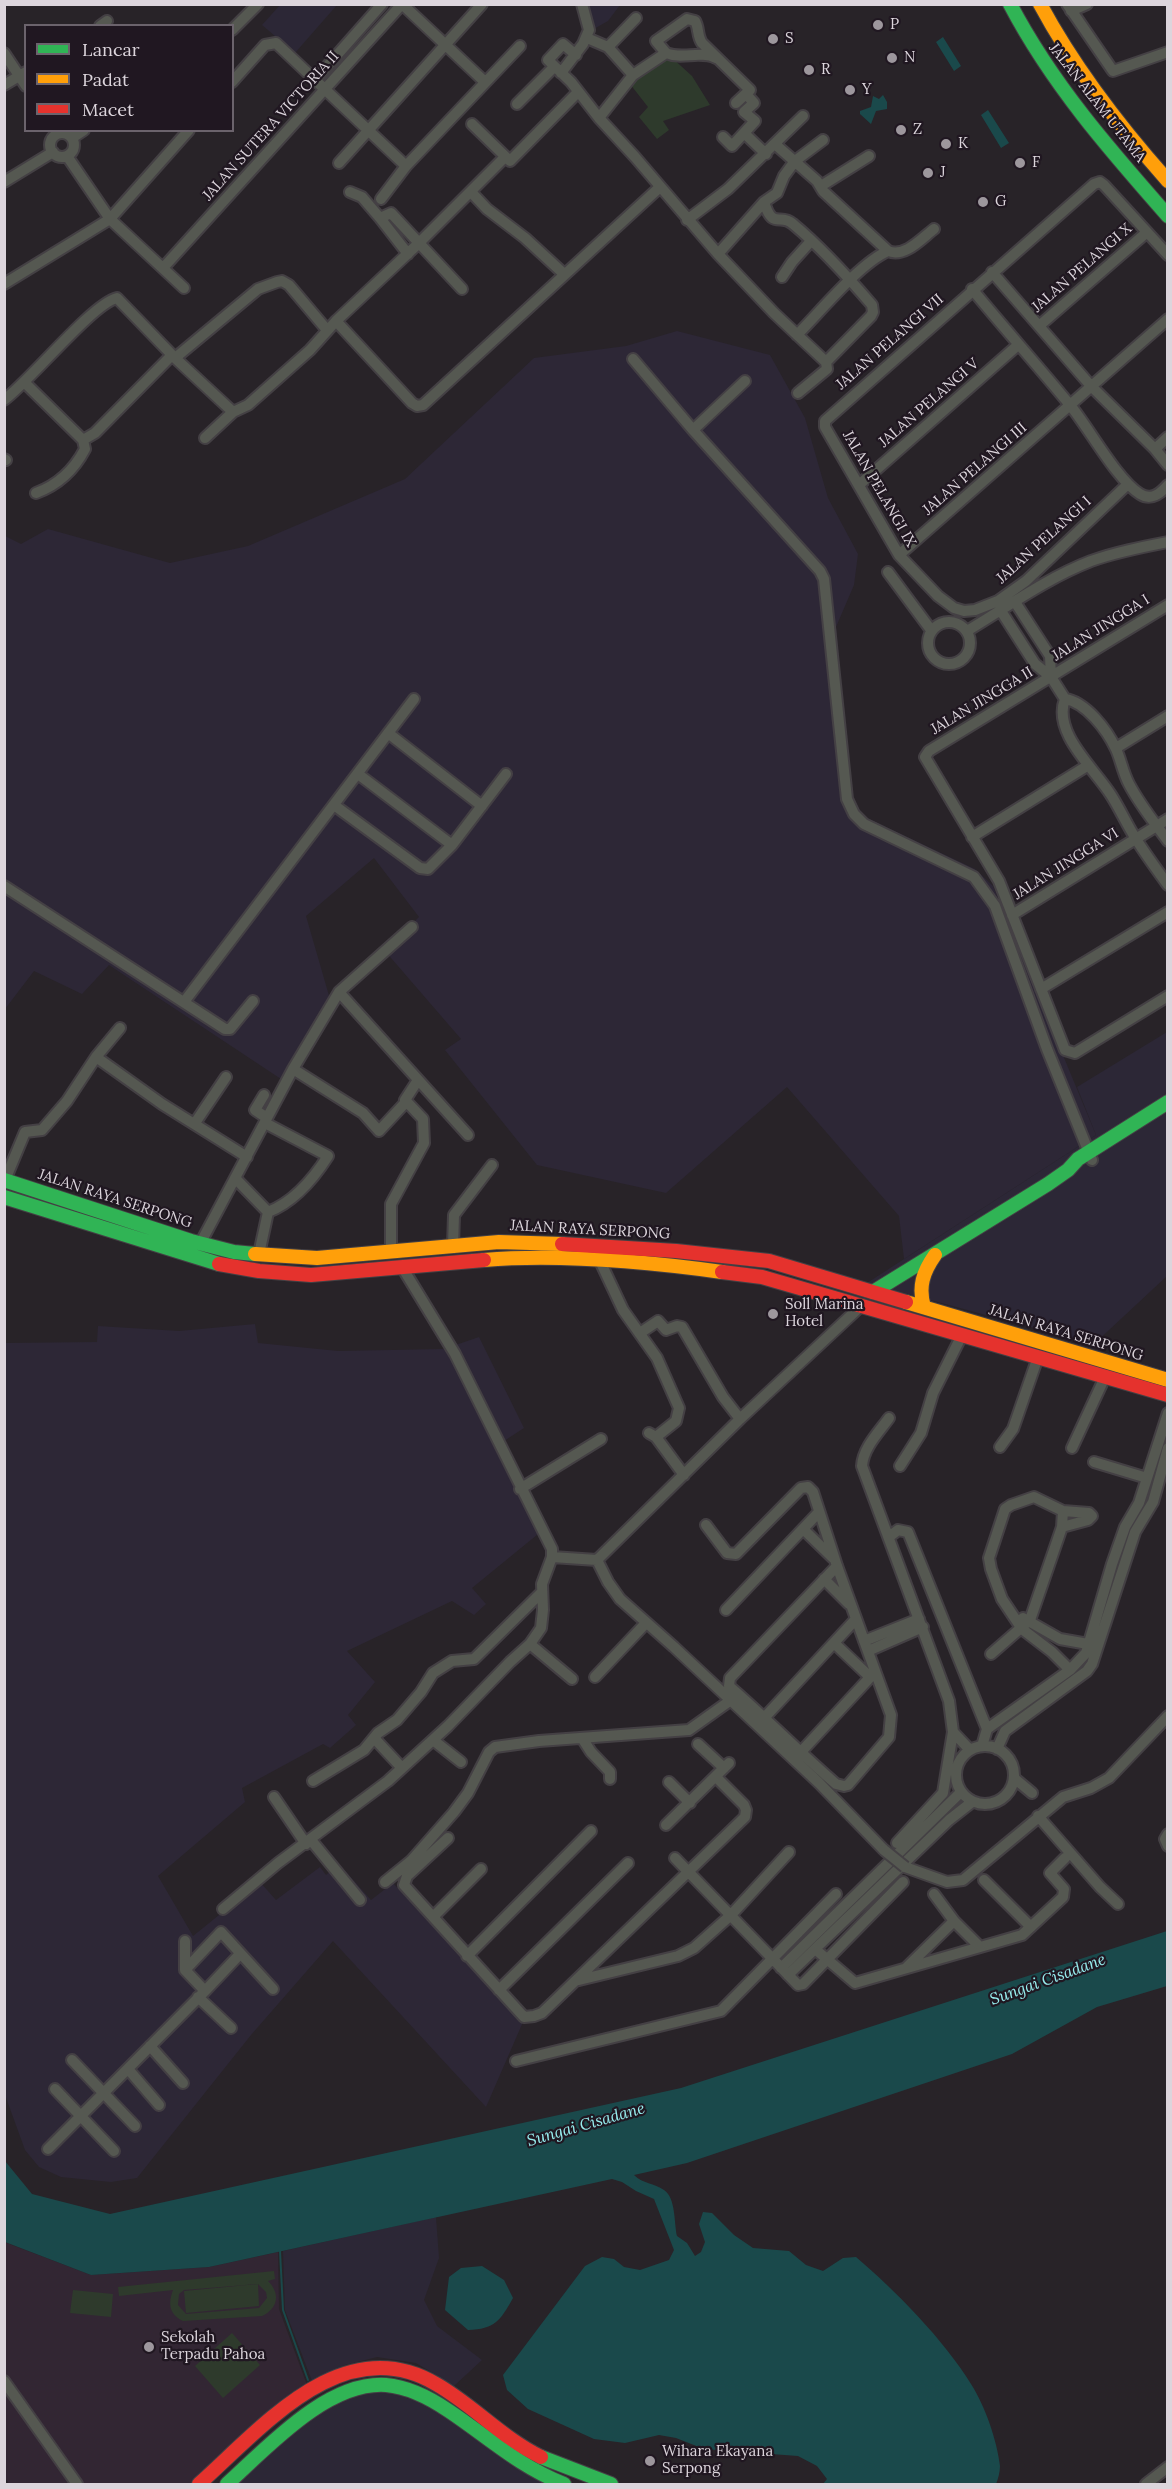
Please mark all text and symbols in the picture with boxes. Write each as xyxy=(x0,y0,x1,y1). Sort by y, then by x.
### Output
place label: P xyxy=(890,16,899,34)
marker: P xyxy=(871,18,885,32)
legend xyxy=(24,24,234,132)
place label: S xyxy=(785,30,794,48)
marker: S xyxy=(766,32,780,46)
text: Lancar xyxy=(82,38,140,61)
street label: JALAN ALAM UTAMA xyxy=(1045,40,1149,166)
street label: JALAN SUTERA VICTORIA II xyxy=(199,48,343,204)
place label: N xyxy=(904,49,915,67)
marker: N xyxy=(885,51,899,65)
place label: R xyxy=(821,61,830,79)
marker: R xyxy=(802,63,816,77)
text: Padat xyxy=(82,68,129,91)
place label: Y xyxy=(862,81,872,99)
marker: Y xyxy=(843,83,857,97)
text: Macet xyxy=(82,98,134,121)
place label: Z xyxy=(913,121,922,139)
marker: Z xyxy=(894,123,908,137)
place label: K xyxy=(958,135,968,153)
marker: K xyxy=(939,137,953,151)
place label: F xyxy=(1032,154,1040,172)
marker: F xyxy=(1013,156,1027,170)
place label: J xyxy=(940,164,946,182)
marker: J xyxy=(921,166,935,180)
place label: G xyxy=(995,193,1006,211)
marker: G xyxy=(976,195,990,209)
street label: JALAN PELANGI X xyxy=(1028,220,1136,316)
street label: JALAN PELANGI VII xyxy=(833,290,947,394)
street label: JALAN PELANGI V xyxy=(875,355,983,451)
street label: JALAN PELANGI III xyxy=(919,419,1031,519)
street label: JALAN PELANGI IX xyxy=(838,428,920,550)
street label: JALAN PELANGI I xyxy=(993,493,1095,587)
street label: JALAN JINGGA I xyxy=(1049,591,1153,665)
street label: JALAN JINGGA II xyxy=(928,663,1036,739)
street label: JALAN JINGGA VI xyxy=(1010,824,1122,904)
street label: JALAN RAYA SERPONG xyxy=(36,1166,194,1232)
street label: JALAN RAYA SERPONG xyxy=(509,1217,671,1243)
place label: Soll Marina Hotel xyxy=(785,1296,863,1331)
street label: JALAN RAYA SERPONG xyxy=(987,1301,1145,1365)
marker: Soll Marina Hotel xyxy=(766,1307,780,1321)
water label: Sungai Cisadane xyxy=(988,1950,1108,2010)
water label: Sungai Cisadane xyxy=(525,2099,647,2151)
place label: Sekolah Terpadu Pahoa xyxy=(161,2329,265,2364)
marker: Sekolah Terpadu Pahoa xyxy=(142,2340,156,2354)
place label: Wihara Ekayana Serpong xyxy=(662,2443,773,2478)
marker: Wihara Ekayana Serpong xyxy=(643,2454,657,2468)

